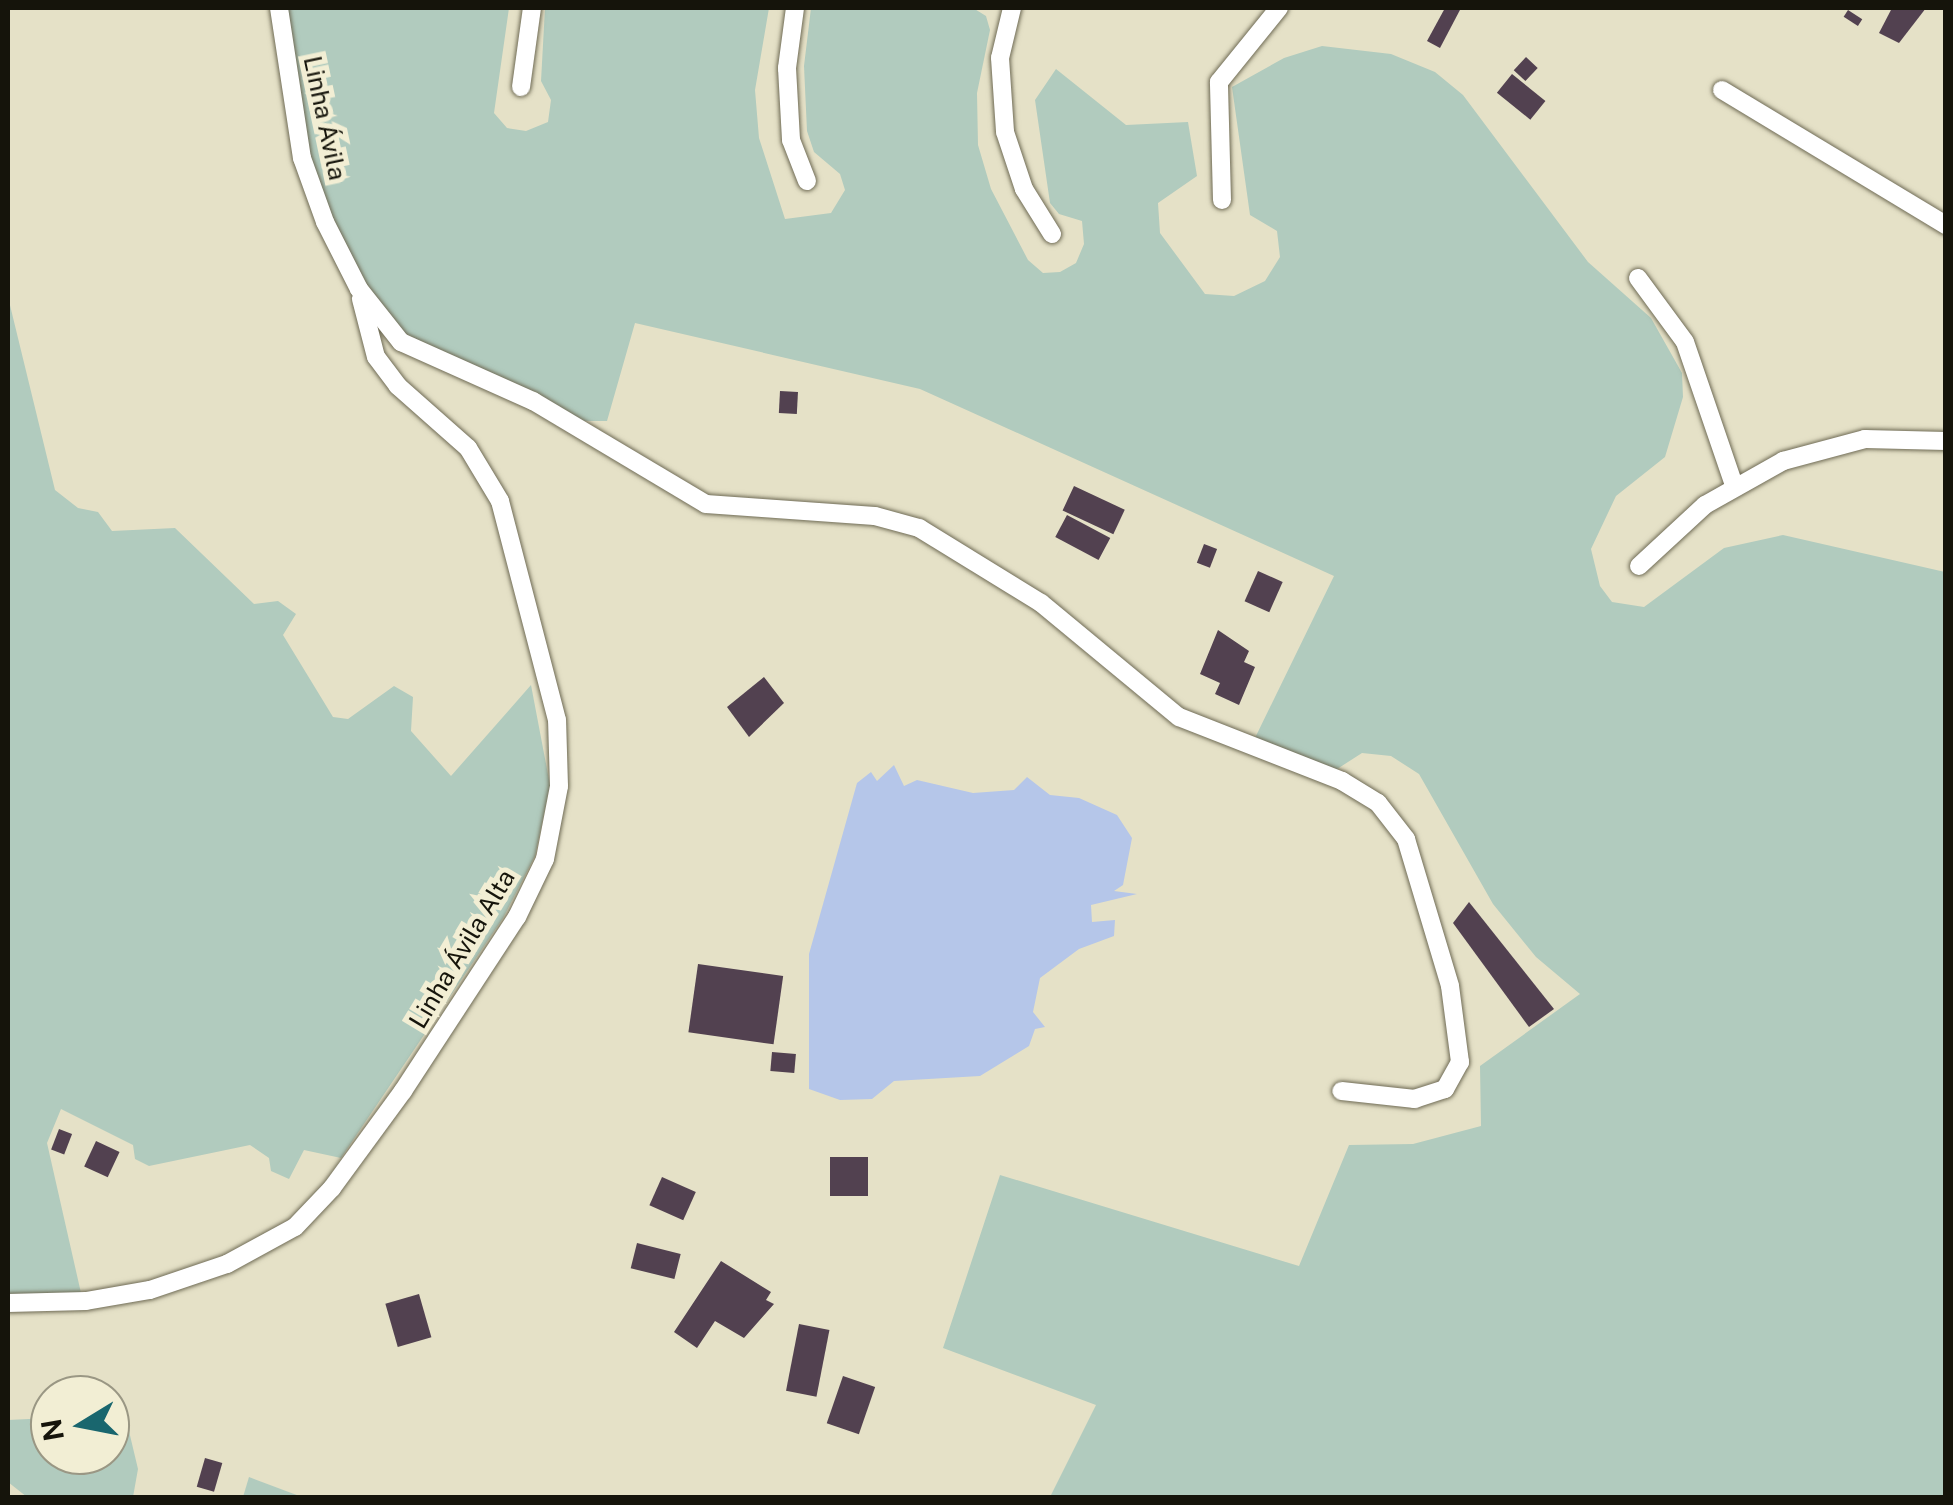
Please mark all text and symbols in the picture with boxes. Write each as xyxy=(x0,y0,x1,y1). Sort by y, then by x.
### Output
street label: Linha Ávila xyxy=(297,53,353,183)
street label: Linha Ávila Alta xyxy=(403,864,521,1034)
north arrow xyxy=(30,1375,130,1475)
text: N xyxy=(34,1416,70,1444)

